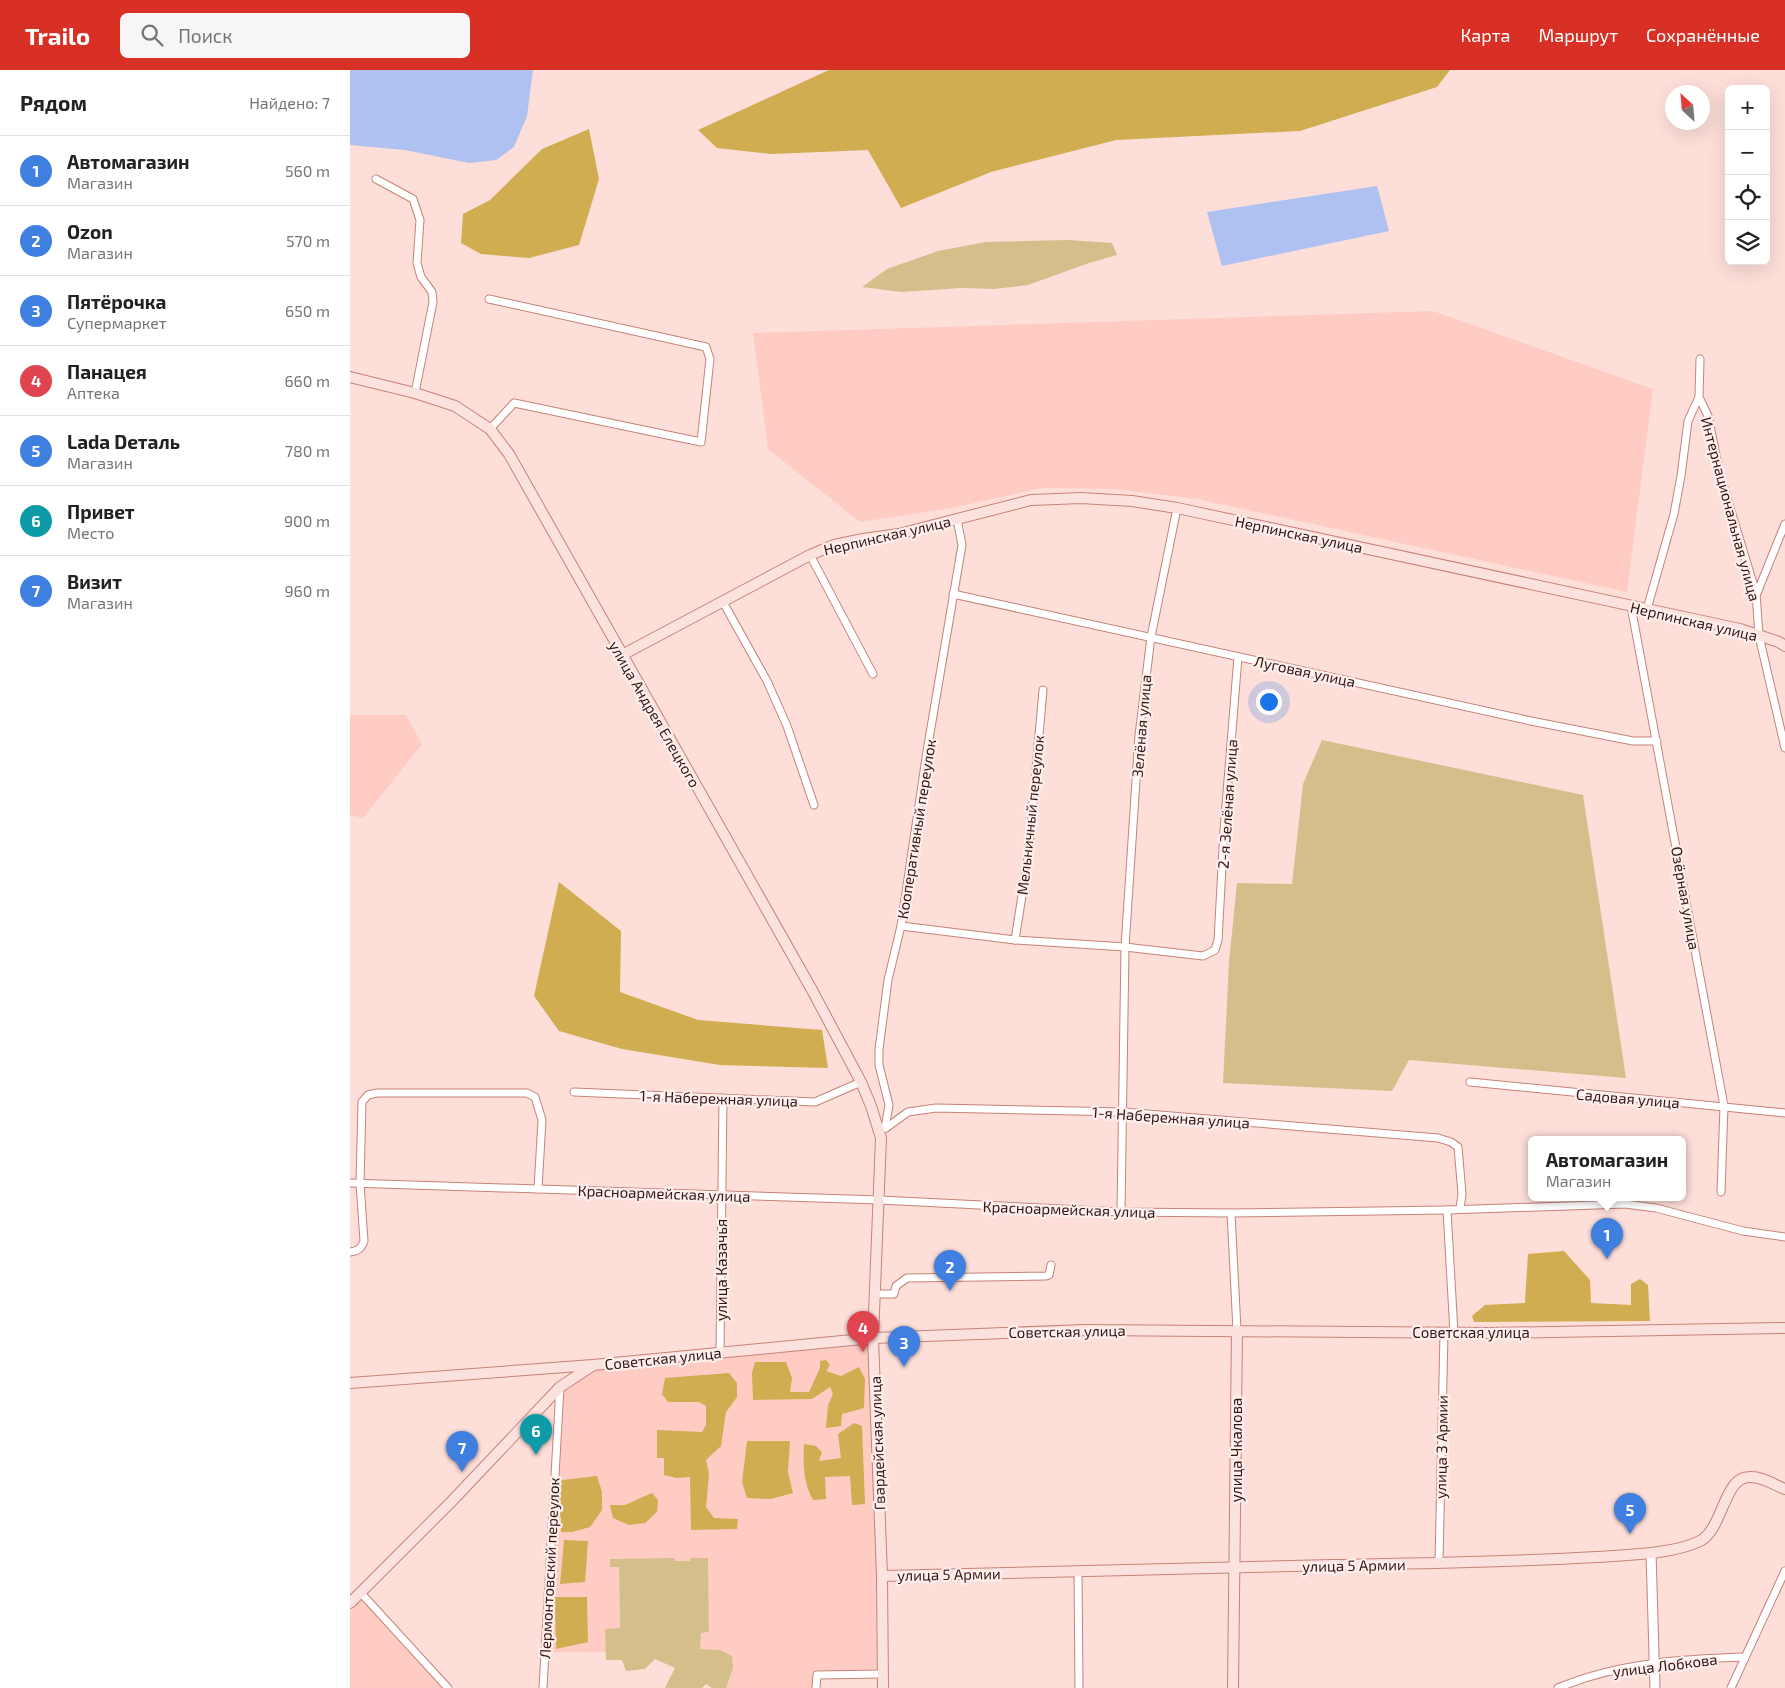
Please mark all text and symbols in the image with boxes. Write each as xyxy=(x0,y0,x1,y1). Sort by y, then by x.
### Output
search box xyxy=(120,13,470,58)
text: Trailo xyxy=(25,21,90,50)
icon: search xyxy=(138,21,166,49)
text: Поиск xyxy=(178,24,232,47)
text: Карта xyxy=(1460,24,1510,46)
text: Маршрут xyxy=(1538,24,1618,46)
text: Сохранённые xyxy=(1646,24,1760,46)
north arrow xyxy=(1665,85,1710,130)
map controls xyxy=(1725,85,1770,265)
button: + xyxy=(1725,85,1770,130)
text: Рядом xyxy=(20,90,87,115)
text: Найдено: 7 xyxy=(249,93,330,112)
button: − xyxy=(1725,130,1770,175)
text: Автомагазин xyxy=(67,150,190,173)
text: 1 xyxy=(33,161,39,180)
text: 560 m xyxy=(285,161,330,180)
text: Магазин xyxy=(67,173,133,192)
button: locate xyxy=(1725,175,1770,220)
text: Ozon xyxy=(67,220,113,243)
button: layers xyxy=(1725,220,1770,265)
text: 2 xyxy=(31,231,41,250)
text: 570 m xyxy=(286,231,330,250)
text: Магазин xyxy=(67,243,133,262)
text: Пятёрочка xyxy=(67,290,166,313)
text: 3 xyxy=(31,301,41,320)
text: 650 m xyxy=(285,301,330,320)
text: Супермаркет xyxy=(67,313,166,332)
text: Панацея xyxy=(67,360,147,383)
text: 4 xyxy=(31,371,41,390)
text: 660 m xyxy=(284,371,330,390)
text: Аптека xyxy=(67,383,120,402)
street label: Интернациональная улица xyxy=(1697,415,1764,603)
text: Lada Dеталь xyxy=(67,430,180,453)
text: 5 xyxy=(32,441,40,460)
text: 780 m xyxy=(285,441,330,460)
text: Магазин xyxy=(67,453,133,472)
text: Привет xyxy=(67,500,134,523)
text: 6 xyxy=(31,511,41,530)
text: 900 m xyxy=(284,511,330,530)
street label: Нерпинская улица xyxy=(822,512,953,559)
street label: Нерпинская улица xyxy=(1233,512,1365,557)
text: Место xyxy=(67,523,114,542)
text: Визит xyxy=(67,570,122,593)
text: 7 xyxy=(32,581,40,600)
text: 960 m xyxy=(284,581,330,600)
text: Магазин xyxy=(67,593,133,612)
street label: Нерпинская улица xyxy=(1628,598,1759,645)
street label: улица Андрея Елецкого xyxy=(605,638,704,791)
street label: Луговая улица xyxy=(1253,651,1357,691)
street label: Зелёная улица xyxy=(1128,674,1155,778)
your location xyxy=(1256,689,1282,715)
street label: Мельничный переулок xyxy=(1013,734,1048,896)
street label: Кооперативный переулок xyxy=(893,738,940,920)
street label: 2-я Зелёная улица xyxy=(1213,739,1242,870)
street label: Озёрная улица xyxy=(1667,845,1704,951)
street label: Садовая улица xyxy=(1575,1084,1681,1112)
street label: 1-я Набережная улица xyxy=(640,1086,798,1111)
street label: 1-я Набережная улица xyxy=(1091,1103,1251,1132)
popup xyxy=(1528,1136,1686,1201)
text: Автомагазин xyxy=(1546,1148,1668,1171)
text: Магазин xyxy=(1546,1171,1611,1190)
street label: Красноармейская улица xyxy=(577,1181,751,1206)
street label: Красноармейская улица xyxy=(982,1197,1156,1222)
pin: 1 xyxy=(1591,1218,1623,1259)
street label: улица Казачья xyxy=(712,1219,731,1321)
pin: 2 xyxy=(934,1250,966,1291)
pin: 4 xyxy=(847,1311,879,1352)
street label: Советская улица xyxy=(1008,1321,1126,1342)
street label: Советская улица xyxy=(1412,1323,1530,1342)
pin: 3 xyxy=(888,1326,920,1367)
street label: Советская улица xyxy=(604,1343,722,1374)
street label: Гвардейская улица xyxy=(866,1376,889,1510)
street label: улица 3 Армии xyxy=(1431,1395,1452,1499)
street label: улица Чкалова xyxy=(1227,1398,1246,1502)
pin: 6 xyxy=(520,1414,552,1455)
pin: 7 xyxy=(446,1431,478,1472)
street label: Лермонтовский переулок xyxy=(535,1477,564,1659)
pin: 5 xyxy=(1614,1493,1646,1534)
street label: улица 5 Армии xyxy=(1302,1555,1406,1576)
street label: улица 5 Армии xyxy=(897,1564,1001,1585)
street label: улица Лобкова xyxy=(1612,1650,1718,1681)

